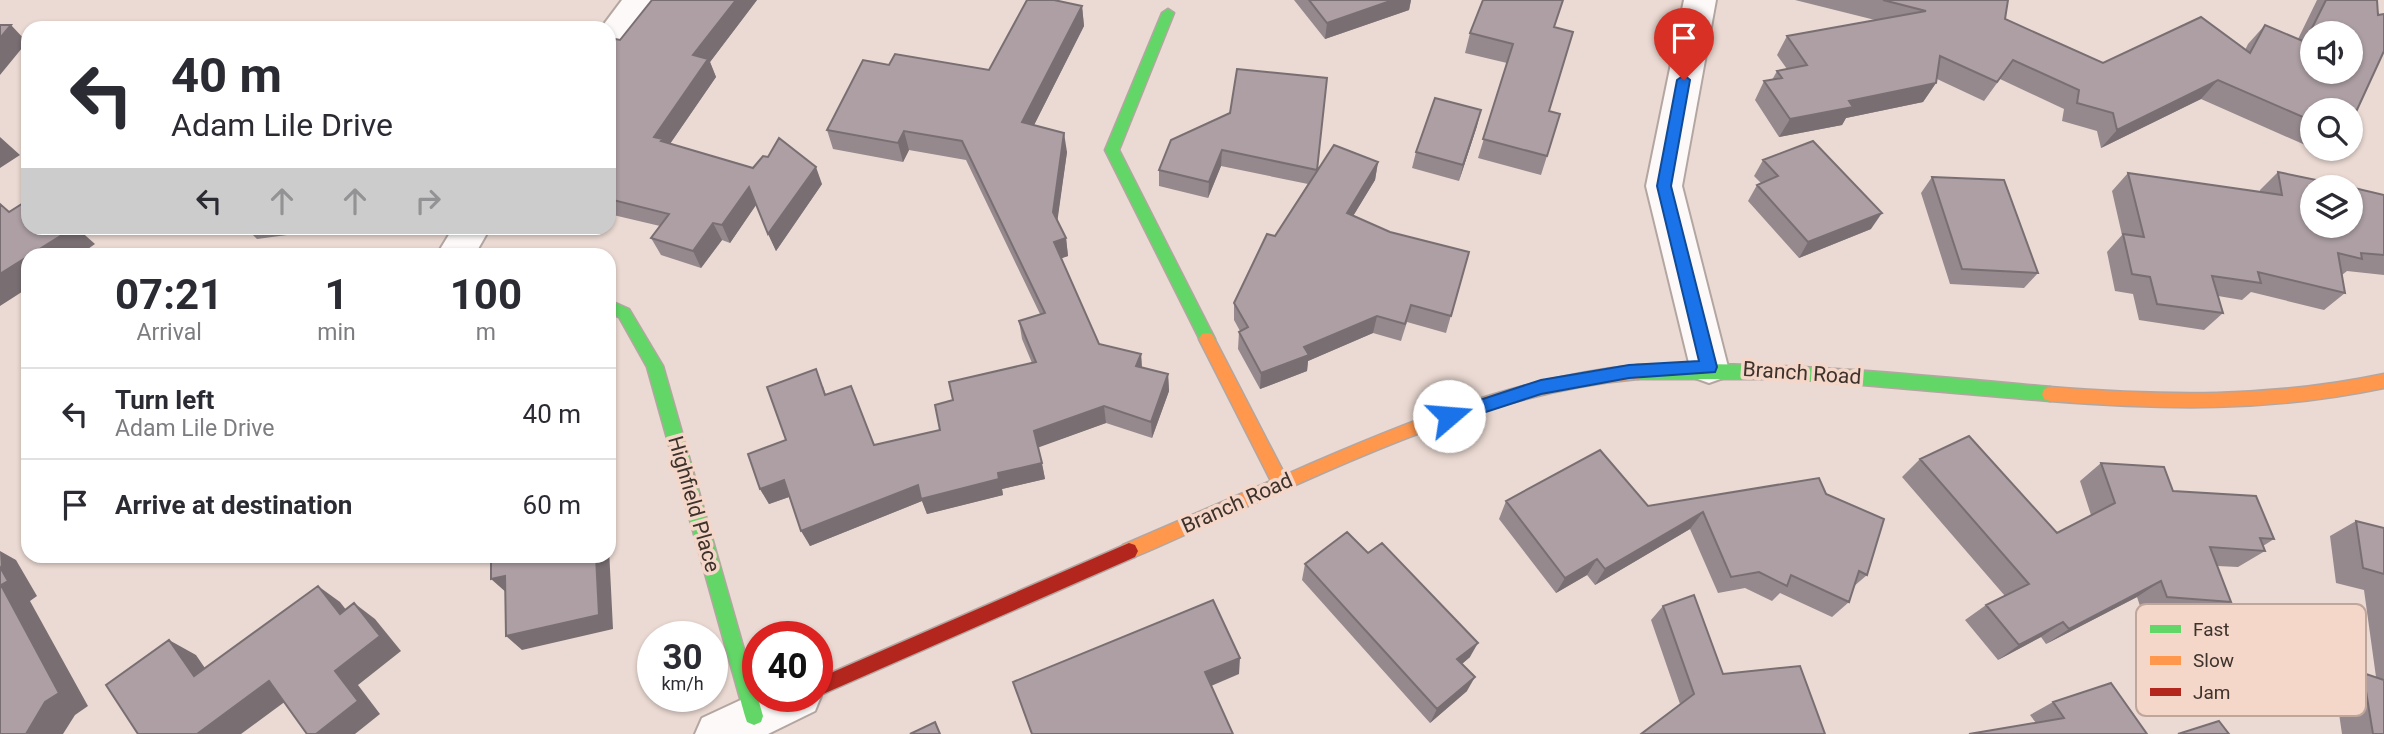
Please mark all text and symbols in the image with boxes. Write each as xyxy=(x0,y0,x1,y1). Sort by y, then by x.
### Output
pin xyxy=(1654,8,1714,80)
icon: arrive xyxy=(1665,19,1703,57)
map controls xyxy=(2300,21,2363,238)
button: sound xyxy=(2300,21,2363,84)
text: 40 m xyxy=(171,47,282,104)
icon: left xyxy=(56,49,147,140)
button: search xyxy=(2300,98,2363,161)
text: Adam Lile Drive xyxy=(171,106,393,144)
button: layers xyxy=(2300,175,2363,238)
icon: left xyxy=(190,182,228,220)
icon: ahead xyxy=(263,182,301,220)
icon: ahead xyxy=(336,182,374,220)
icon: right xyxy=(409,182,447,220)
text: 07:21 xyxy=(115,270,223,319)
text: 1 xyxy=(324,270,349,319)
text: 100 xyxy=(450,270,522,319)
text: Arrival xyxy=(136,319,202,346)
text: min xyxy=(317,319,356,346)
text: m xyxy=(476,319,496,346)
street label: Branch Road xyxy=(1742,357,1862,389)
position arrow xyxy=(1412,379,1486,453)
text: Turn left xyxy=(115,385,214,415)
icon: left xyxy=(56,395,94,433)
text: 40 m xyxy=(523,399,581,429)
text: Adam Lile Drive xyxy=(115,415,275,442)
street label: Highfield Place xyxy=(663,433,725,575)
street label: Branch Road xyxy=(1178,468,1296,538)
icon: arrive xyxy=(56,486,94,524)
text: Arrive at destination xyxy=(115,490,352,520)
text: 60 m xyxy=(523,490,581,520)
legend xyxy=(2136,604,2366,716)
text: Fast xyxy=(2193,618,2230,641)
speed limit sign: 40 xyxy=(742,621,833,712)
text: 30 xyxy=(662,637,703,678)
text: Slow xyxy=(2193,649,2234,672)
text: km/h xyxy=(661,673,704,694)
text: Jam xyxy=(2193,681,2230,704)

